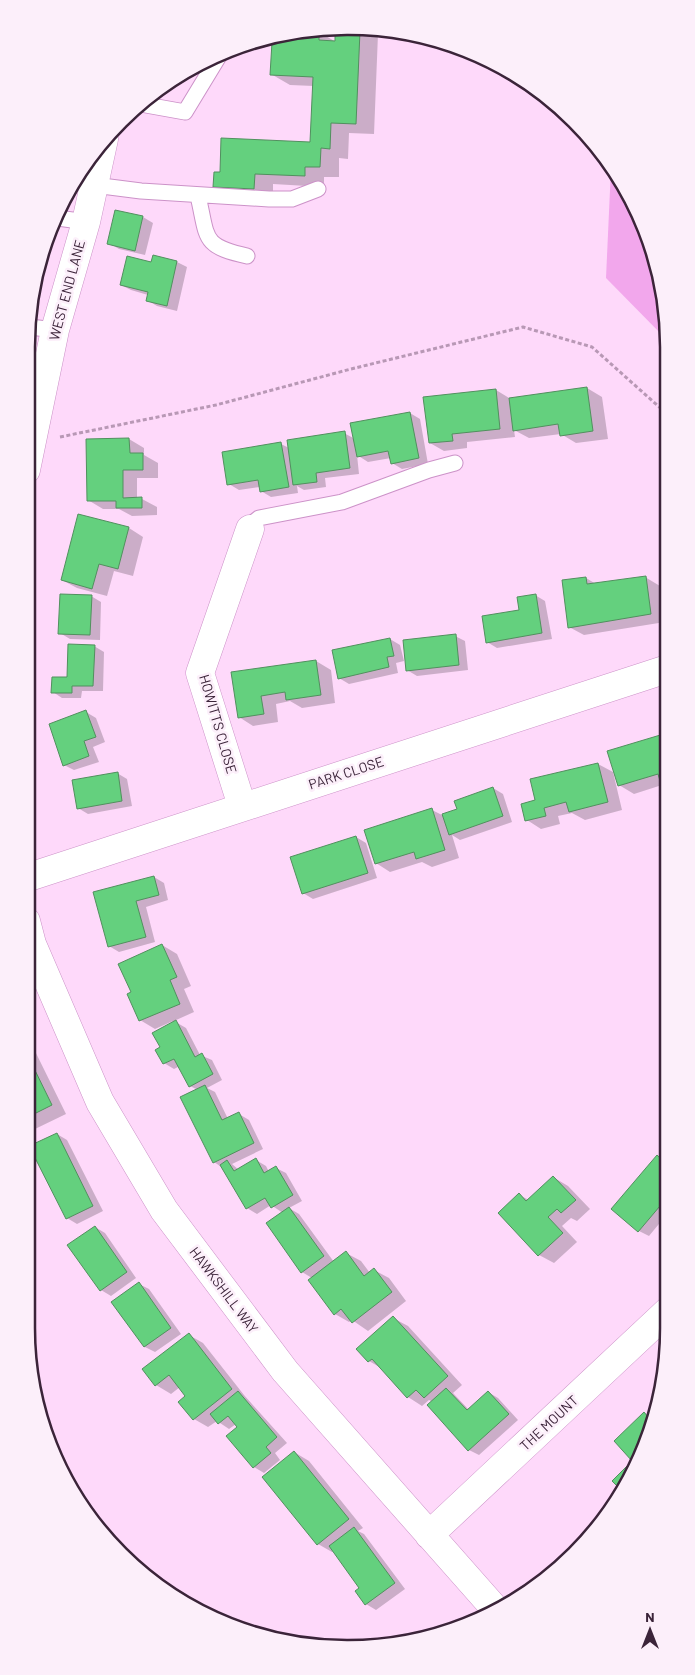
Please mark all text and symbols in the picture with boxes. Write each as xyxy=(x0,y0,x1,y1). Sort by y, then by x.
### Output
street label: WEST END LANE xyxy=(45,238,88,342)
street label: HOWITTS CLOSE xyxy=(196,672,241,775)
street label: PARK CLOSE xyxy=(306,752,386,793)
street label: HAWKSHILL WAY xyxy=(186,1243,262,1336)
street label: THE MOUNT xyxy=(516,1391,581,1454)
north arrow xyxy=(625,1605,675,1655)
text: N xyxy=(645,1608,655,1625)

